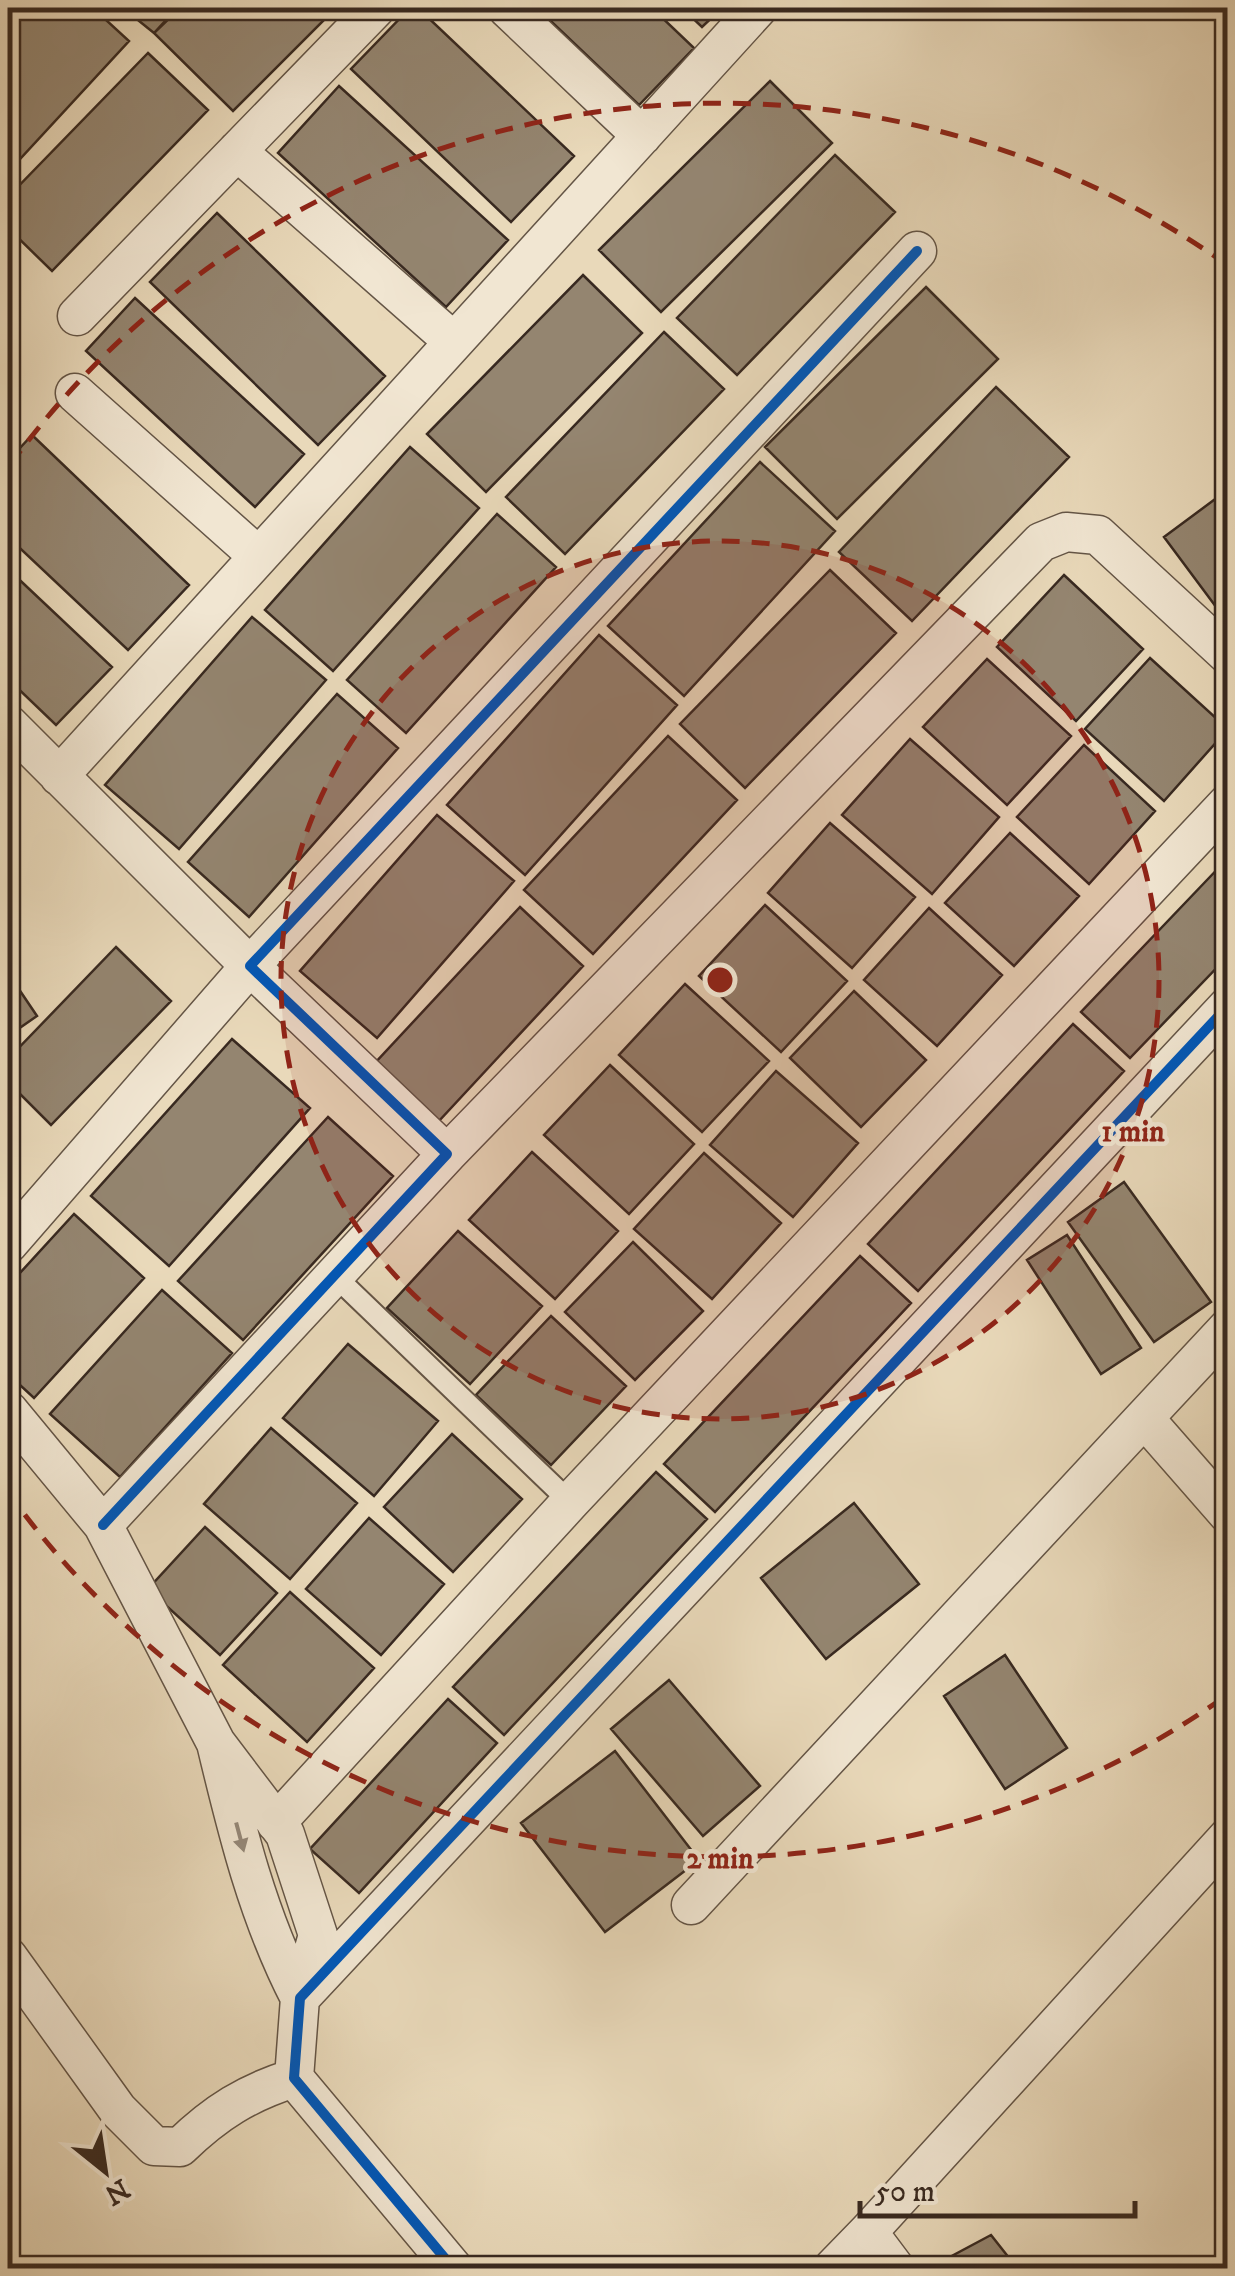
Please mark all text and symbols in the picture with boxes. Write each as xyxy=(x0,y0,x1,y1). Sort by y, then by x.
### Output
centre of rings xyxy=(702,962,738,998)
text: 1 min xyxy=(1101,1114,1165,1151)
one-way arrow xyxy=(232,1822,248,1853)
text: 2 min xyxy=(686,1841,754,1878)
north arrow xyxy=(55,2121,155,2221)
scale bar xyxy=(860,2156,1135,2218)
text: N xyxy=(98,2170,135,2212)
text: 50 m xyxy=(875,2174,935,2211)

